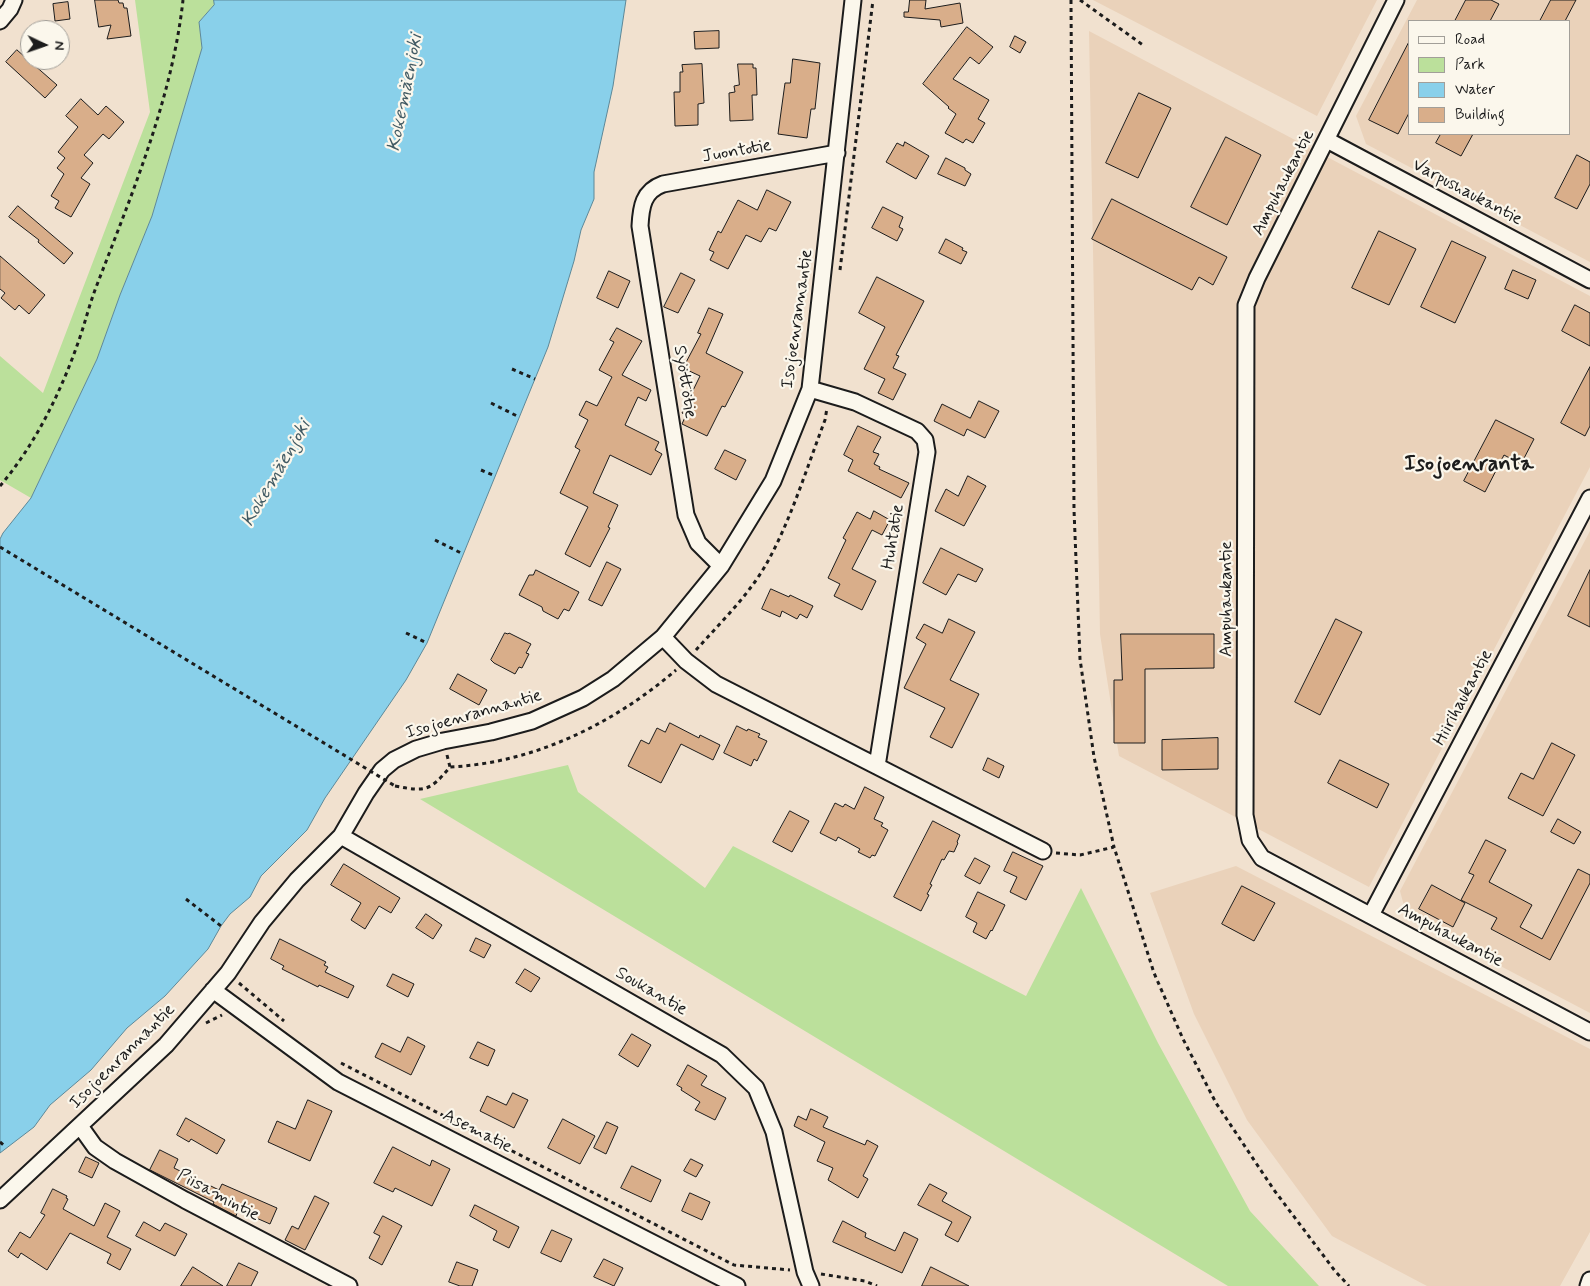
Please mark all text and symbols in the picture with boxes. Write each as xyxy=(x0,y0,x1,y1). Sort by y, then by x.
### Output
north arrow xyxy=(20,20,70,70)
legend xyxy=(1408,20,1570,135)
text: Road xyxy=(1455,30,1485,50)
water label: Kokemäenjoki xyxy=(383,32,429,154)
text: N xyxy=(50,41,68,51)
text: Park xyxy=(1455,55,1485,75)
text: Water xyxy=(1455,80,1495,100)
text: Building xyxy=(1455,105,1505,125)
street label: Ampuhaukantie xyxy=(1248,126,1320,240)
street label: Juontotie xyxy=(701,135,773,169)
street label: Varpushaukantie xyxy=(1408,155,1526,231)
street label: Isojoenrannantie xyxy=(778,248,818,390)
street label: Syöttötie xyxy=(668,344,700,420)
water label: Kokemäenjoki xyxy=(237,417,317,531)
district label: Isojoenranta xyxy=(1404,452,1534,478)
street label: Huhtatie xyxy=(878,503,910,571)
street label: Ampuhaukantie xyxy=(1216,541,1238,657)
street label: Hiirihaukantie xyxy=(1430,646,1498,750)
street label: Isojoenrannantie xyxy=(404,685,544,745)
street label: Ampuhaukantie xyxy=(1394,899,1506,973)
street label: Soukantie xyxy=(611,963,691,1021)
street label: Isojoenrannantie xyxy=(66,1000,180,1114)
street label: Asematie xyxy=(438,1105,516,1159)
street label: Piisamintie xyxy=(173,1165,263,1227)

